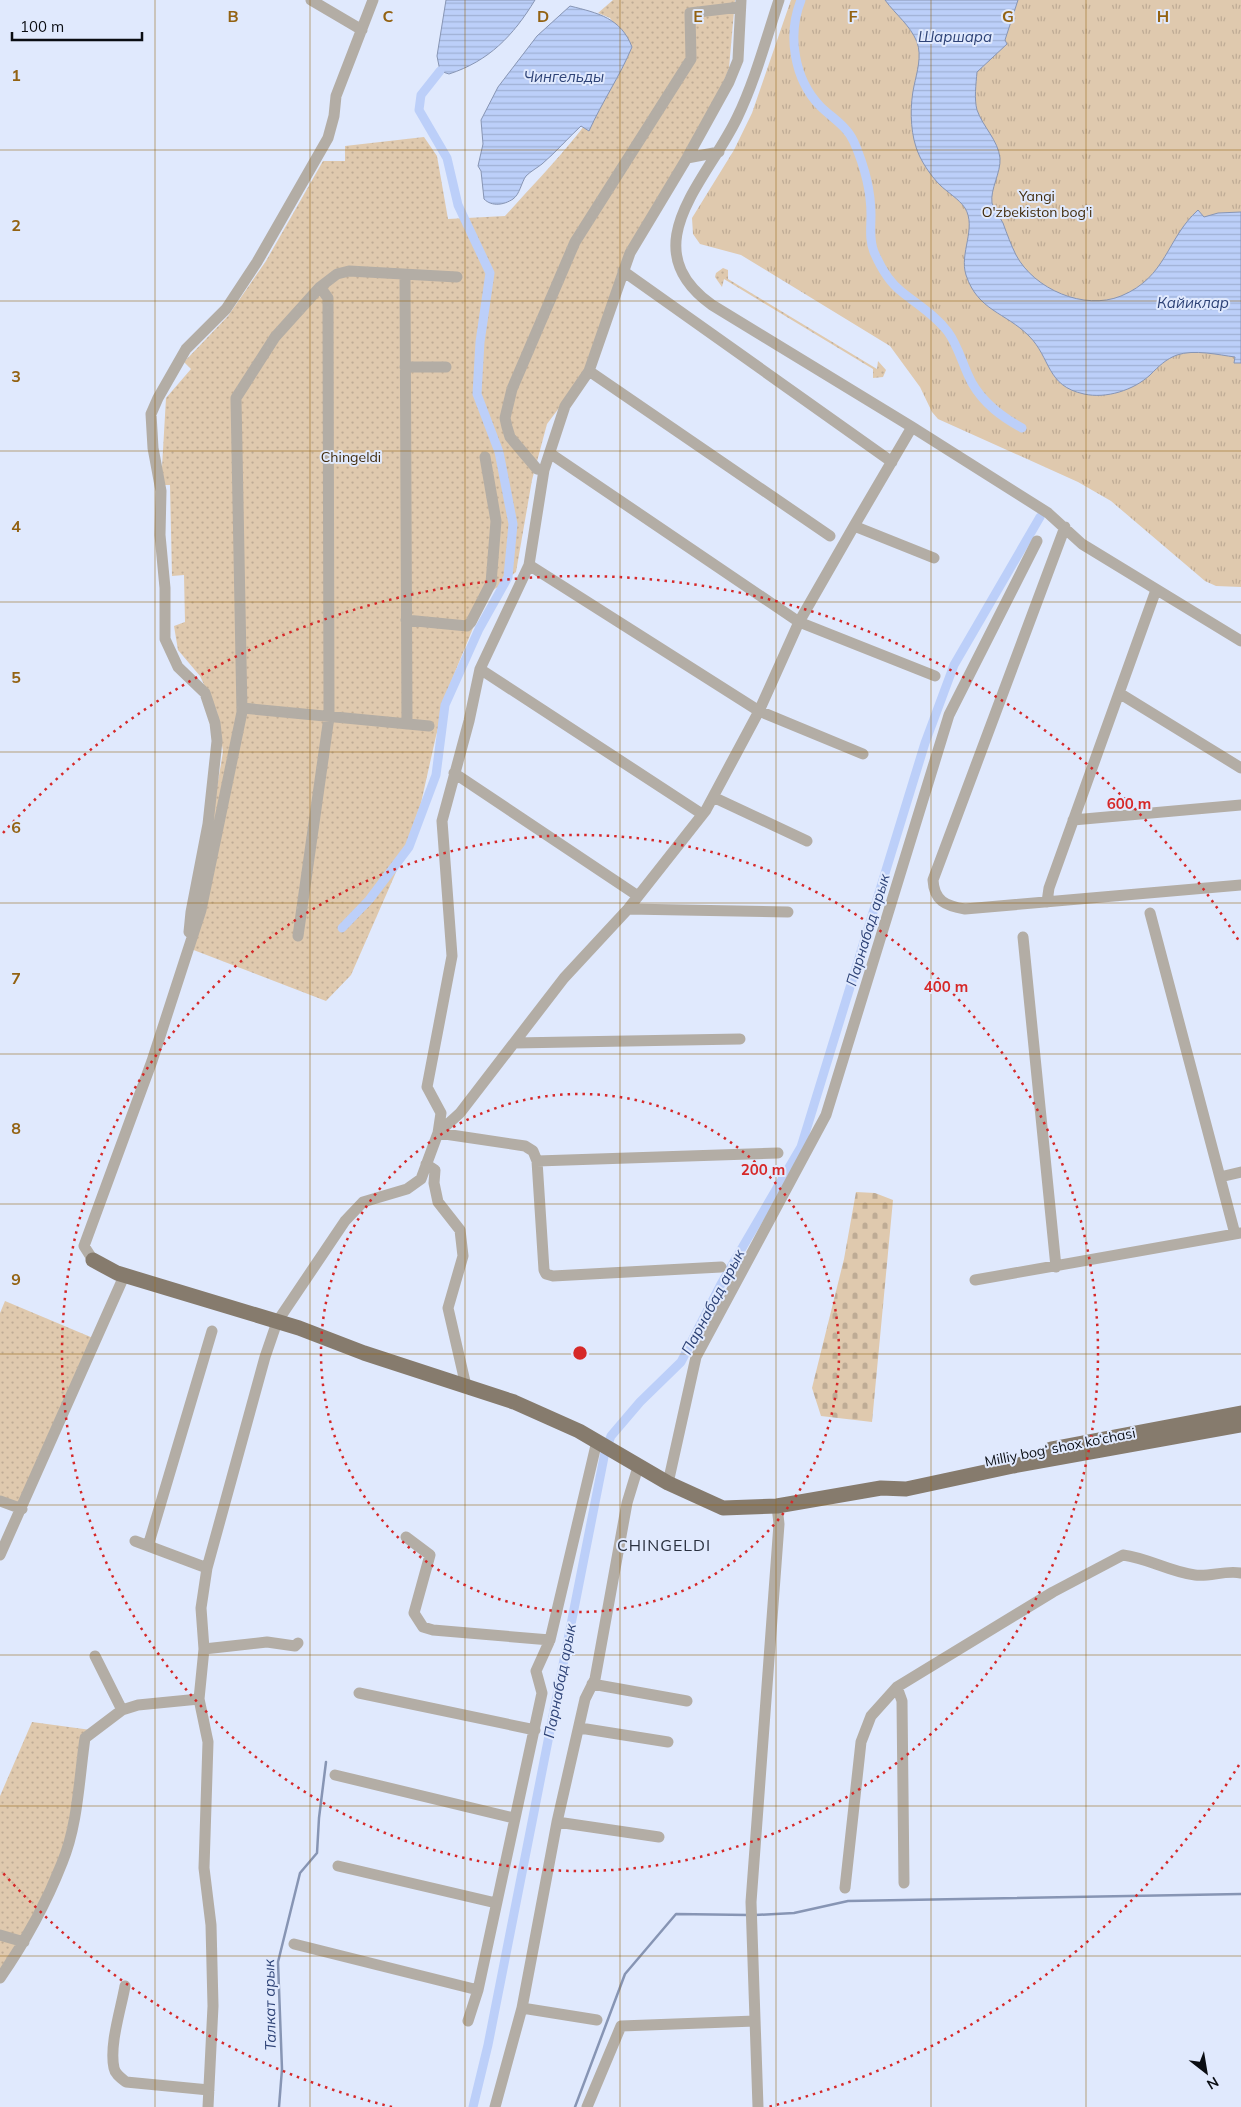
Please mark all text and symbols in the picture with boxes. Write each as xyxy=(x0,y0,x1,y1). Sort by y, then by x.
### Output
text: B xyxy=(227,6,239,26)
text: C xyxy=(383,6,394,26)
text: D xyxy=(537,6,549,26)
text: E xyxy=(693,6,703,26)
text: F xyxy=(848,6,858,26)
text: G xyxy=(1002,6,1014,26)
text: H xyxy=(1157,6,1169,26)
scale bar xyxy=(12,10,142,42)
text: 100 m xyxy=(20,17,64,36)
water label: Шаршара xyxy=(918,27,992,46)
text: 1 xyxy=(11,65,21,85)
water label: Чингельды xyxy=(524,67,604,86)
park label: Yangi O'zbekiston bog'i xyxy=(982,187,1092,221)
text: 2 xyxy=(11,215,21,235)
water label: Кайиклар xyxy=(1157,293,1229,312)
text: 3 xyxy=(11,366,21,386)
park label: Chingeldi xyxy=(321,448,381,466)
text: 4 xyxy=(11,516,21,536)
text: 5 xyxy=(11,667,21,687)
text: 600 m xyxy=(1107,794,1151,813)
text: 6 xyxy=(11,817,21,837)
water label: Парнабад арык xyxy=(841,871,894,988)
text: 7 xyxy=(11,968,21,988)
text: 400 m xyxy=(924,977,968,996)
text: 8 xyxy=(11,1118,21,1138)
text: 200 m xyxy=(741,1160,785,1179)
water label: Парнабад арык xyxy=(677,1245,749,1358)
text: 9 xyxy=(11,1269,21,1289)
centre of rings xyxy=(571,1344,589,1362)
street label: Milliy bog‘ shox ko‘chasi xyxy=(983,1424,1137,1470)
district label: CHINGELDI xyxy=(617,1535,711,1555)
water label: Парнабад арык xyxy=(539,1621,580,1740)
water label: Талкат арык xyxy=(259,1958,280,2051)
north arrow xyxy=(1181,2047,1231,2097)
text: N xyxy=(1204,2073,1222,2094)

